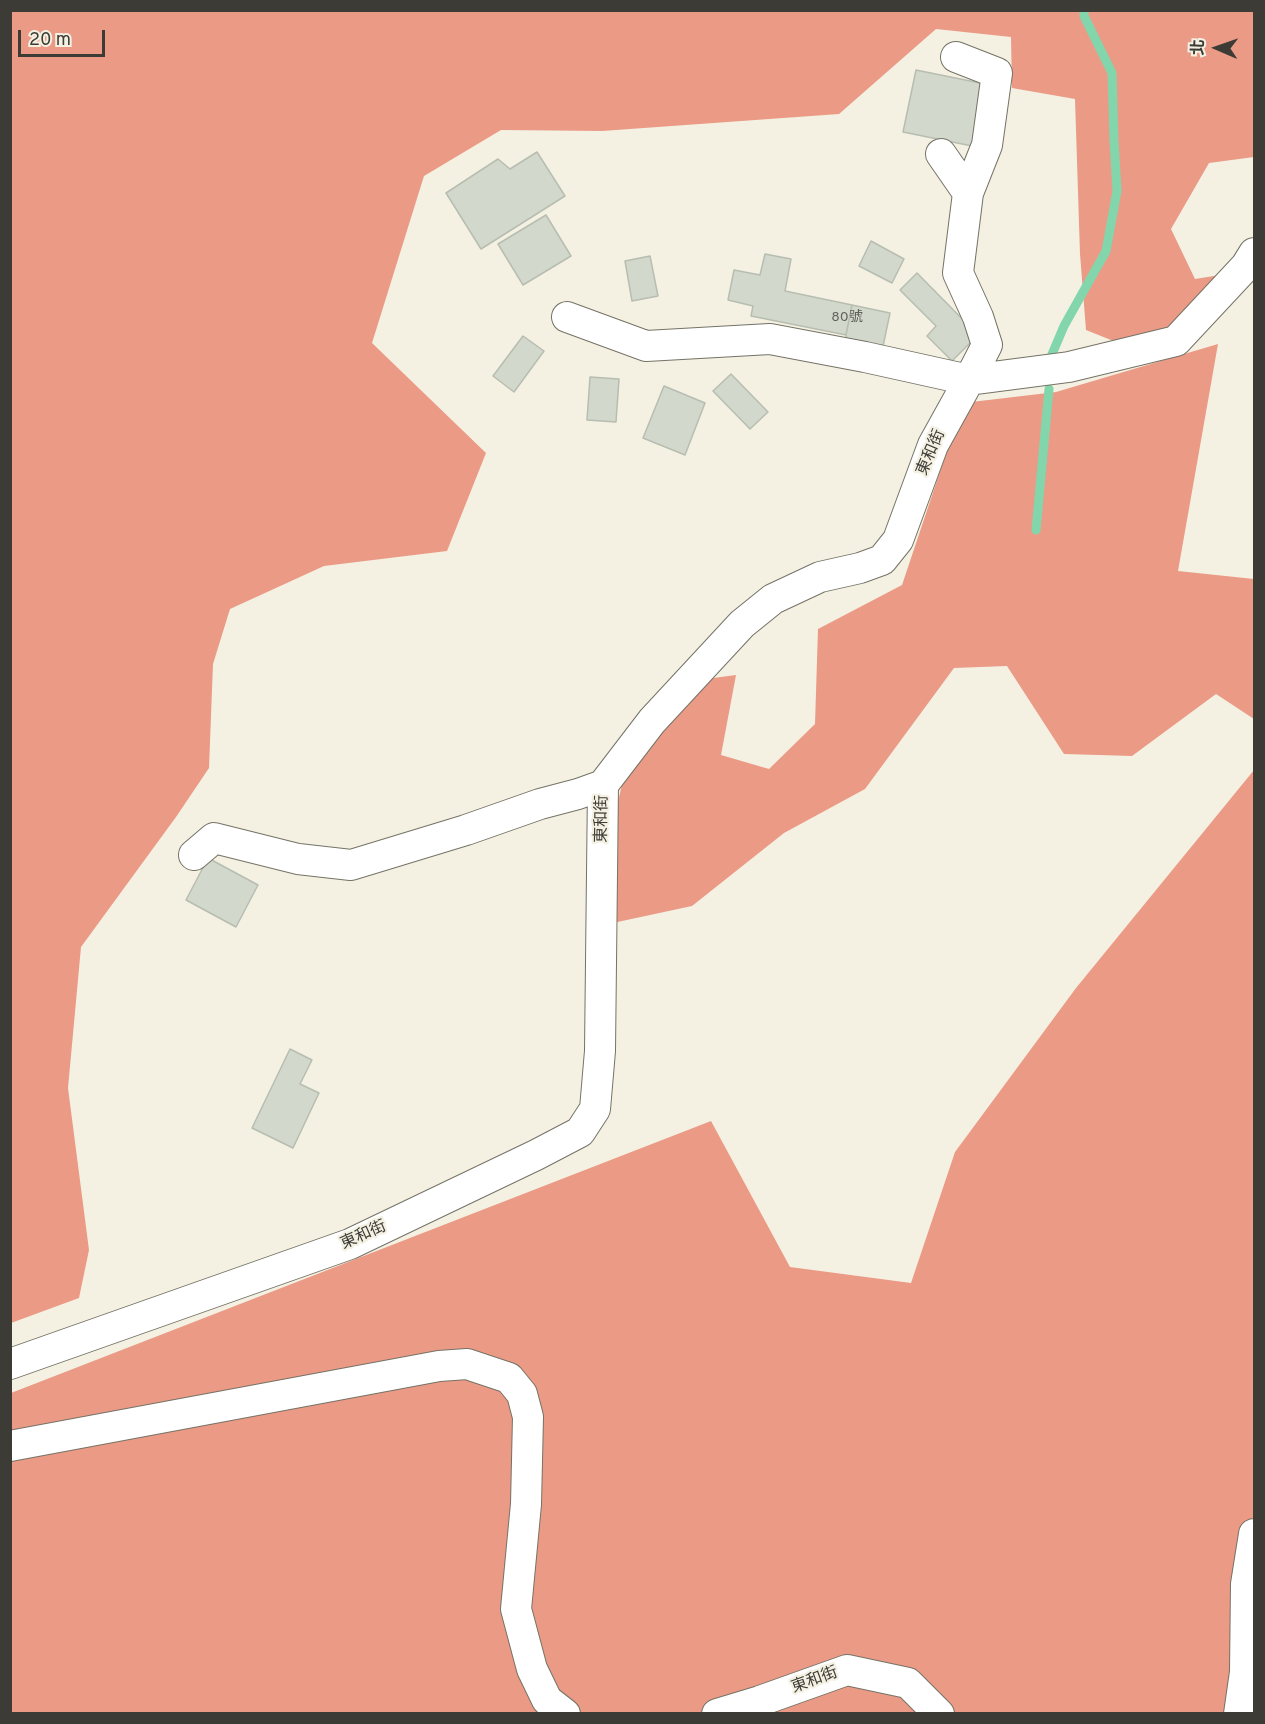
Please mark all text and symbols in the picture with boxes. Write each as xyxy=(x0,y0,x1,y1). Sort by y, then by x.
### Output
scale bar xyxy=(21,18,108,56)
north arrow xyxy=(1187,18,1247,78)
text: 20 m xyxy=(29,29,71,52)
text: 北 xyxy=(1189,39,1209,56)
house number: 80號 xyxy=(831,310,863,326)
street label: 東和街 xyxy=(914,427,950,479)
street label: 東和街 xyxy=(593,795,613,843)
street label: 東和街 xyxy=(338,1217,390,1255)
street label: 東和街 xyxy=(789,1664,841,1698)

